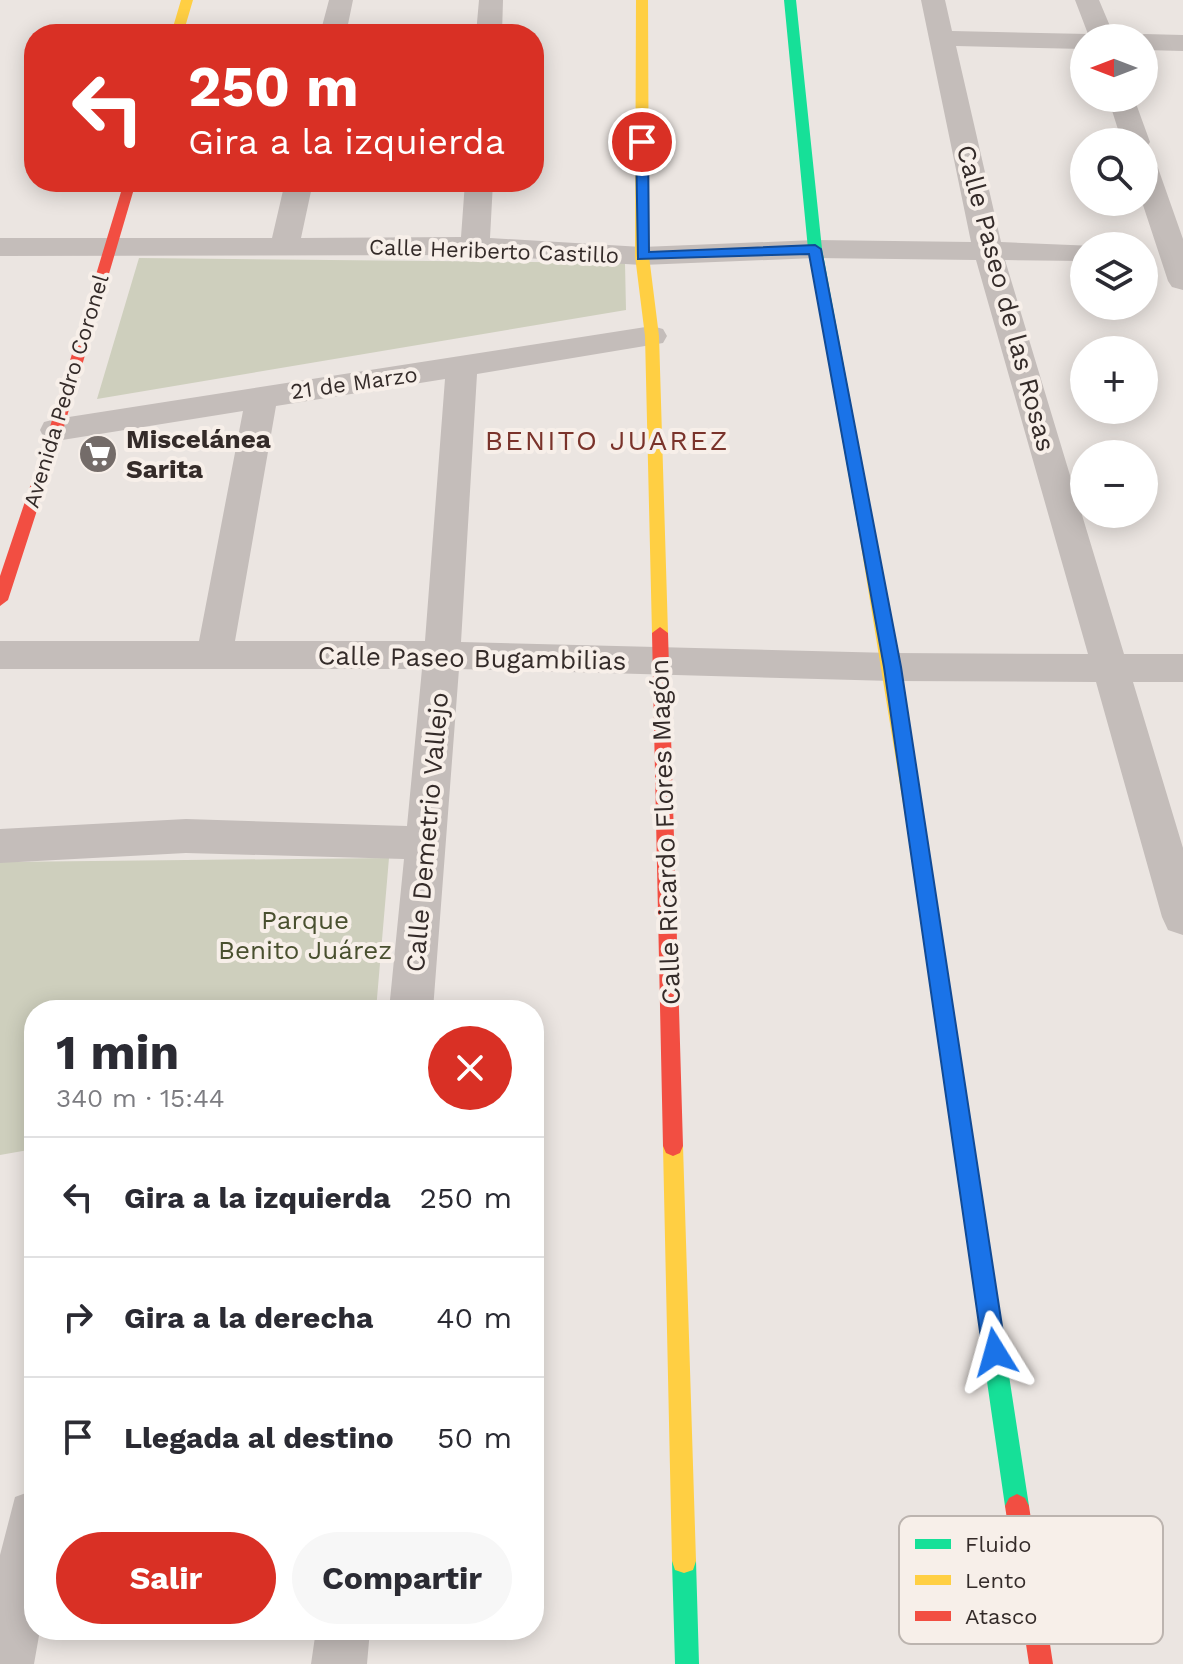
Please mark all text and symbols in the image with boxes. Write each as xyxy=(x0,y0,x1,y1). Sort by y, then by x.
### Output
north arrow xyxy=(1070,24,1158,112)
map controls xyxy=(1070,24,1158,528)
text: 250 m xyxy=(188,54,359,120)
icon: left xyxy=(56,56,160,160)
pin xyxy=(608,108,676,176)
icon: arrive xyxy=(620,120,664,164)
text: Gira a la izquierda xyxy=(188,121,505,163)
button: search xyxy=(1070,128,1158,216)
street label: Calle Paseo de las Rosas xyxy=(951,141,1061,455)
button: layers xyxy=(1070,232,1158,320)
street label: Calle Heriberto Castillo xyxy=(368,234,620,268)
street label: Avenida Pedro Coronel xyxy=(19,271,114,511)
button: + xyxy=(1070,336,1158,424)
street label: 21 de Marzo xyxy=(289,362,419,404)
place label: Miscelánea Sarita xyxy=(126,424,271,484)
district label: BENITO JUAREZ xyxy=(485,424,729,457)
supermarket icon: Miscelánea Sarita xyxy=(77,433,119,475)
button: − xyxy=(1070,440,1158,528)
street label: Calle Paseo Bugambilias xyxy=(317,640,627,676)
street label: Calle Ricardo Flores Magón xyxy=(644,659,686,1005)
street label: Calle Demetrio Vallejo xyxy=(400,691,454,973)
park label: Parque Benito Juárez xyxy=(218,905,392,965)
text: 1 min xyxy=(56,1024,179,1081)
button: close xyxy=(428,1026,512,1110)
text: 340 m · 15:44 xyxy=(56,1083,225,1113)
icon: left xyxy=(56,1175,100,1219)
text: Gira a la izquierda xyxy=(124,1180,391,1215)
text: 250 m xyxy=(420,1180,512,1215)
icon: right xyxy=(56,1295,100,1339)
text: Gira a la derecha xyxy=(124,1300,373,1335)
text: 40 m xyxy=(436,1300,512,1335)
position arrow xyxy=(953,1310,1037,1394)
icon: arrive xyxy=(56,1415,100,1459)
text: Llegada al destino xyxy=(124,1420,394,1455)
text: 50 m xyxy=(437,1420,512,1455)
legend xyxy=(899,1516,1163,1644)
button: Salir xyxy=(56,1532,276,1624)
button: Compartir xyxy=(292,1532,512,1624)
text: Fluido xyxy=(965,1532,1032,1557)
text: Lento xyxy=(965,1568,1026,1593)
text: Atasco xyxy=(965,1604,1038,1629)

